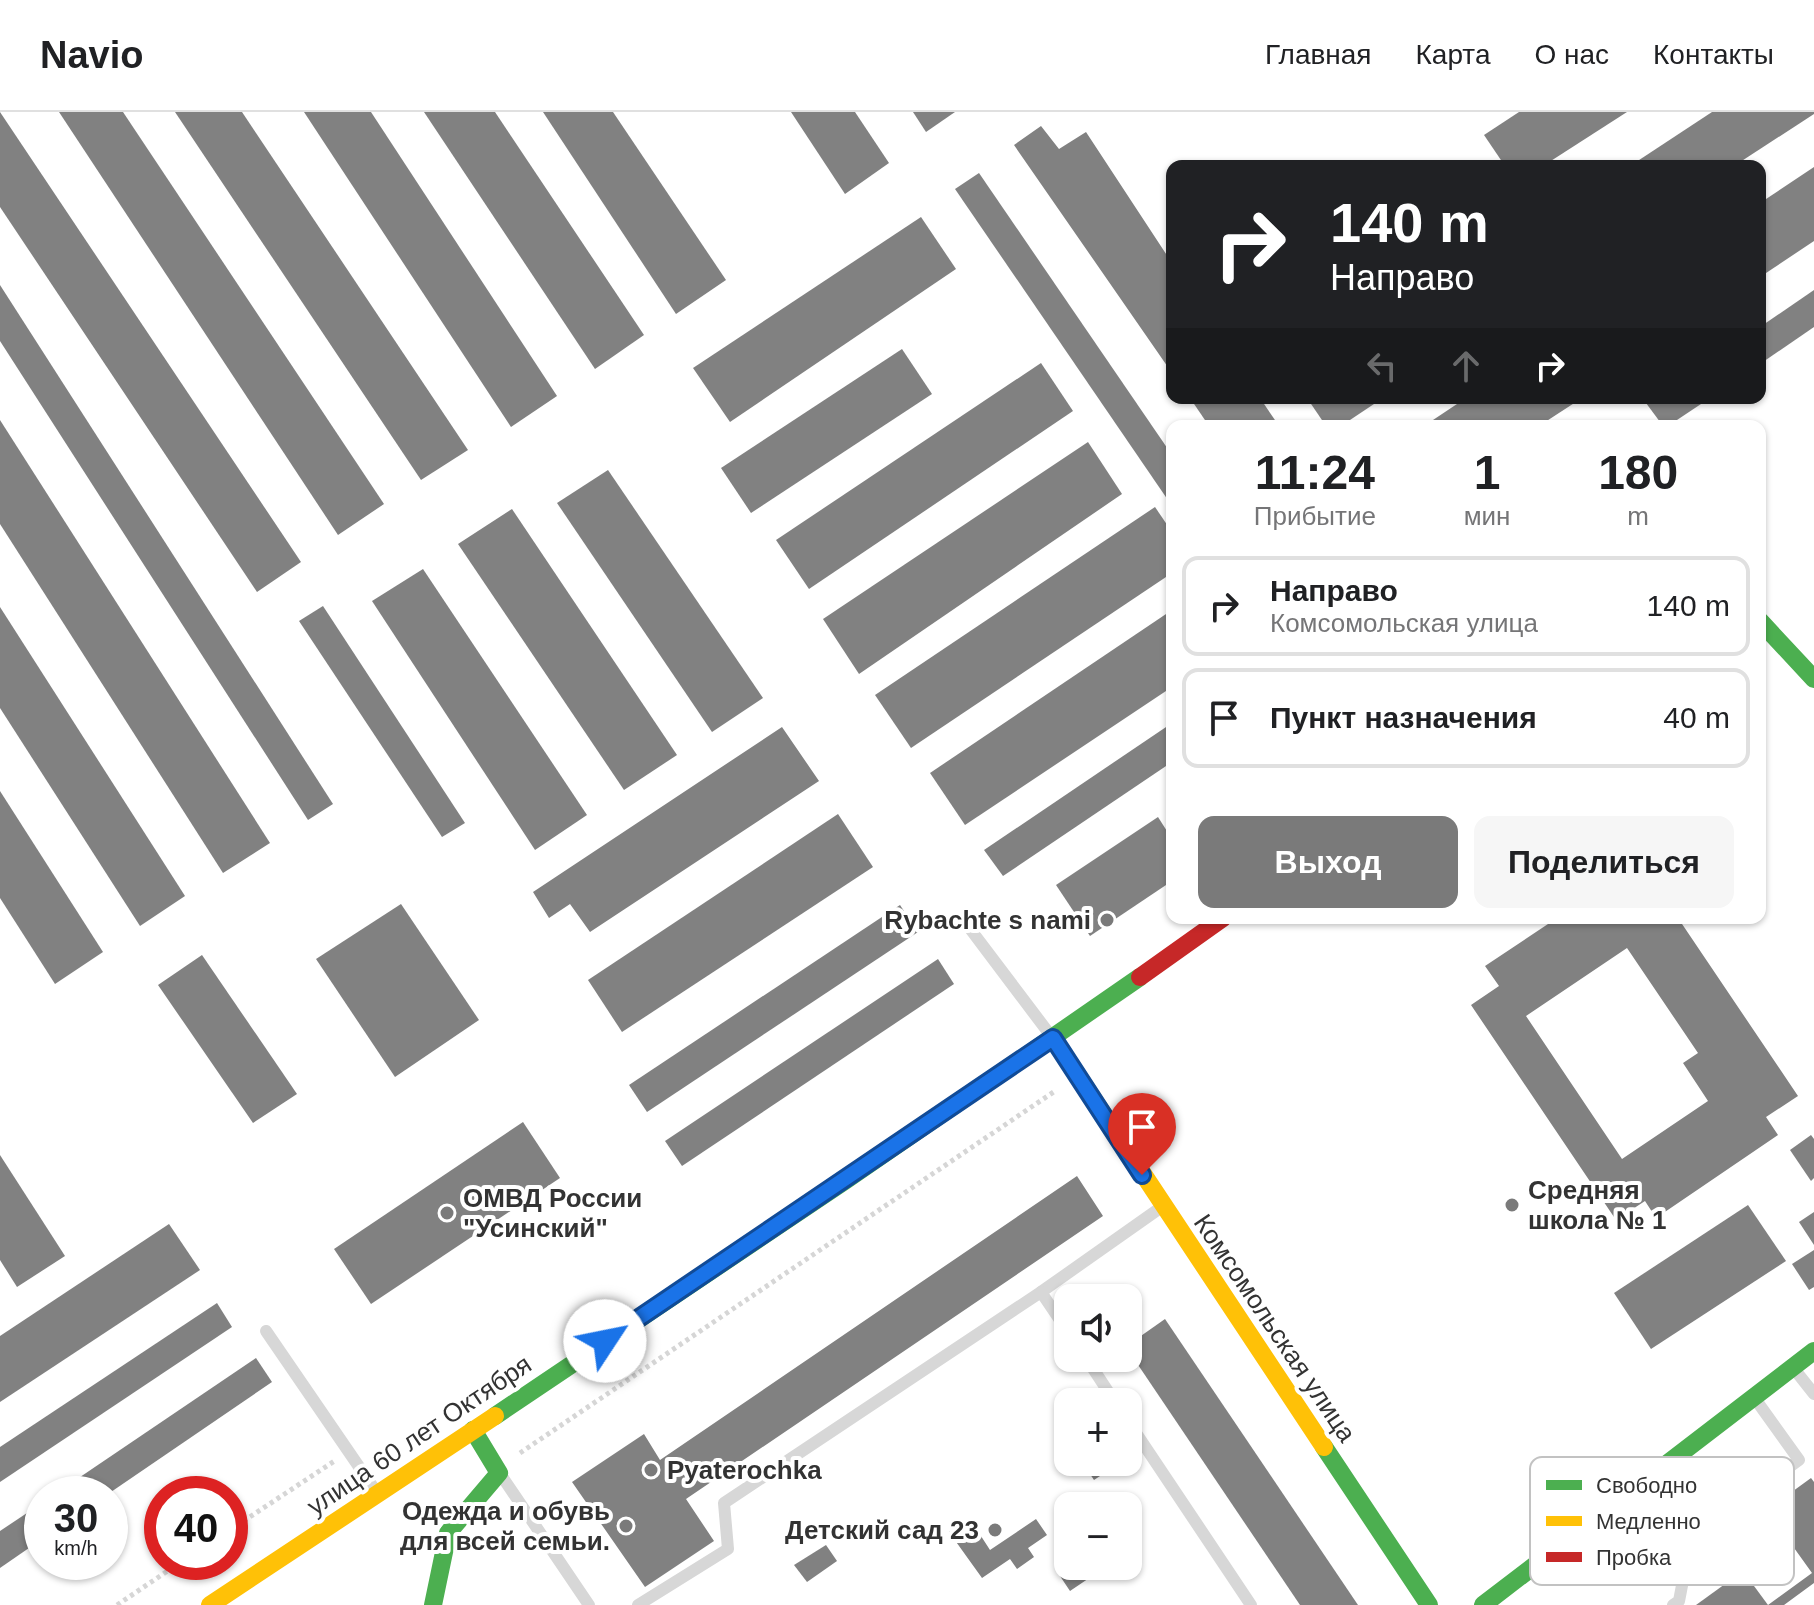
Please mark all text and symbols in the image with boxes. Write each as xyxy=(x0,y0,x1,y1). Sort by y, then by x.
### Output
text: Navio xyxy=(40,34,143,76)
text: Главная xyxy=(1265,39,1372,70)
text: Карта xyxy=(1416,39,1490,70)
text: О нас xyxy=(1534,39,1609,70)
text: Контакты xyxy=(1653,39,1774,70)
text: 140 m xyxy=(1330,191,1489,254)
icon: right xyxy=(1198,192,1302,296)
text: Направо xyxy=(1330,257,1474,298)
icon: left xyxy=(1360,344,1404,388)
icon: ahead xyxy=(1444,344,1488,388)
icon: right xyxy=(1528,344,1572,388)
text: 11:24 xyxy=(1255,446,1375,499)
text: 1 xyxy=(1474,446,1500,499)
text: 180 xyxy=(1598,446,1678,499)
text: Прибытие xyxy=(1254,501,1376,531)
text: мин xyxy=(1464,501,1510,531)
text: m xyxy=(1627,501,1649,531)
text: Направо xyxy=(1270,574,1398,607)
icon: right xyxy=(1202,584,1246,628)
text: 140 m xyxy=(1647,589,1730,622)
text: Комсомольская улица xyxy=(1270,608,1538,638)
icon: arrive xyxy=(1202,696,1246,740)
text: Пункт назначения xyxy=(1270,701,1537,734)
text: 40 m xyxy=(1663,701,1730,734)
button: Выход xyxy=(1198,816,1458,908)
button: Поделиться xyxy=(1474,816,1734,908)
place label: Rybachte s nami xyxy=(884,905,1091,935)
marker: Rybachte s nami xyxy=(1098,911,1116,929)
pin xyxy=(1108,1093,1176,1175)
icon: arrive xyxy=(1120,1105,1164,1149)
place label: Средняя школа № 1 xyxy=(1528,1175,1666,1235)
place label: ОМВД России "Усинский" xyxy=(463,1183,642,1243)
marker: Средняя школа № 1 xyxy=(1503,1196,1521,1214)
marker: ОМВД России "Усинский" xyxy=(438,1204,456,1222)
street label: Комсомольская улица xyxy=(1188,1209,1363,1448)
map controls xyxy=(1054,1284,1142,1580)
button: sound xyxy=(1054,1284,1142,1372)
position arrow xyxy=(563,1299,647,1383)
street label: улица 60 лет Октября xyxy=(301,1349,537,1521)
button: + xyxy=(1054,1388,1142,1476)
place label: Pyaterochka xyxy=(667,1455,822,1485)
legend xyxy=(1530,1457,1794,1585)
marker: Pyaterochka xyxy=(642,1461,660,1479)
text: Свободно xyxy=(1596,1473,1697,1498)
speed limit sign: 40 xyxy=(144,1476,248,1580)
button: − xyxy=(1054,1492,1142,1580)
text: 30 xyxy=(54,1496,98,1540)
place label: Одежда и обувь для всей семьи. xyxy=(400,1496,610,1556)
text: Медленно xyxy=(1596,1509,1701,1534)
place label: Детский сад 23 xyxy=(785,1515,979,1545)
marker: Одежда и обувь для всей семьи. xyxy=(617,1517,635,1535)
marker: Детский сад 23 xyxy=(986,1521,1004,1539)
text: km/h xyxy=(54,1537,98,1559)
text: Пробка xyxy=(1596,1545,1672,1570)

